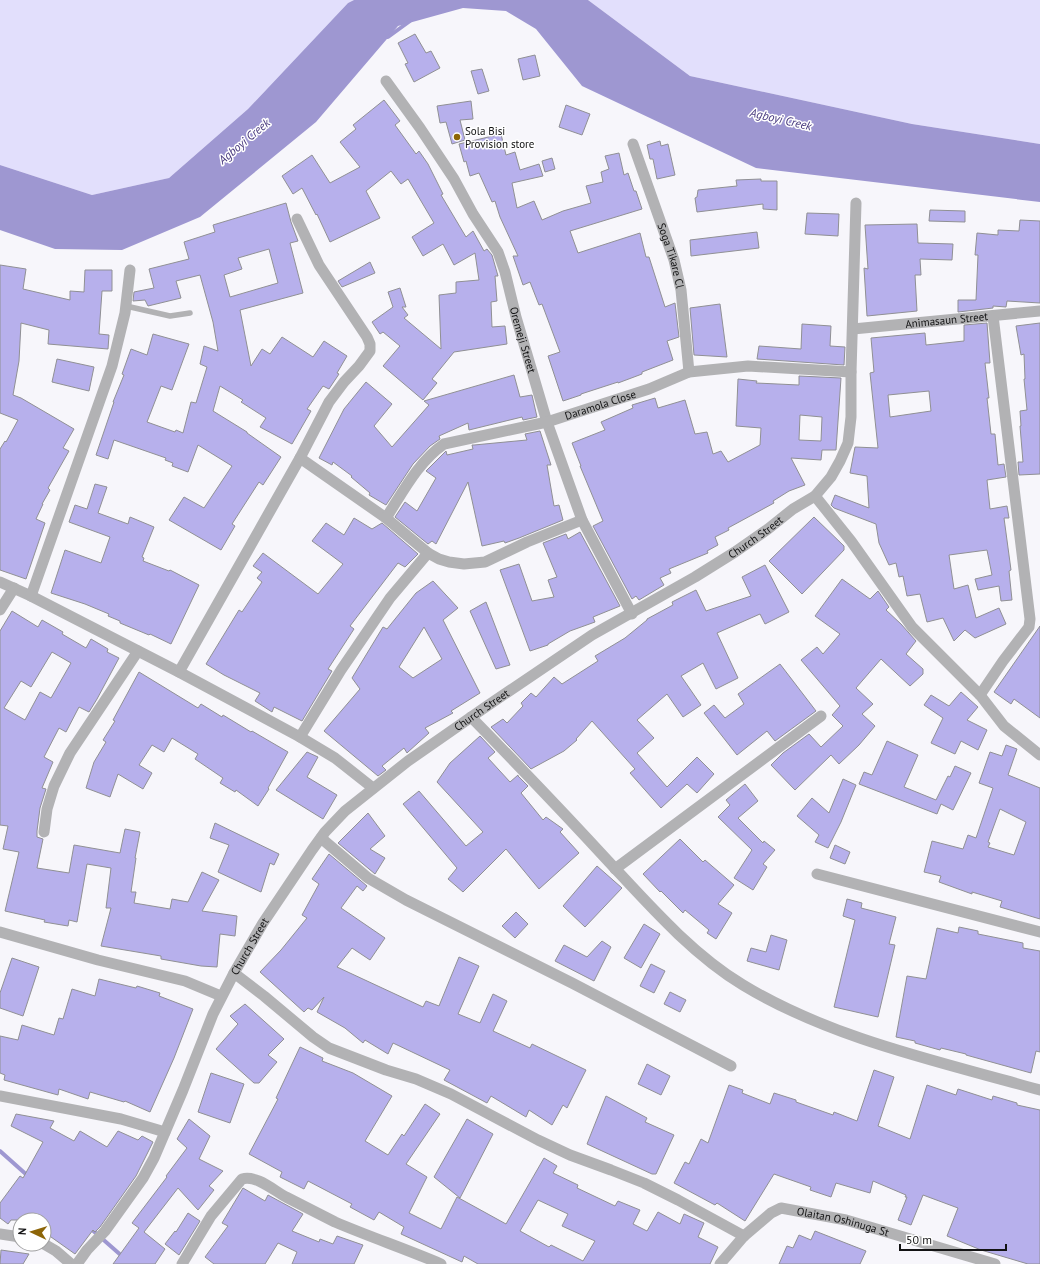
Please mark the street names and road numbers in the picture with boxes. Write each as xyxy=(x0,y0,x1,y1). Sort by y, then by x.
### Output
street label: Soga Tikare Cl xyxy=(655,221,688,290)
street label: Oremeji Street xyxy=(507,305,539,375)
street label: Animasaun Street xyxy=(905,309,989,331)
street label: Daramola Close xyxy=(563,387,638,423)
street label: Church Street xyxy=(725,513,786,562)
street label: Church Street xyxy=(451,686,512,734)
street label: Church Street xyxy=(227,915,272,978)
street label: Olaitan Oshinuga St xyxy=(796,1204,891,1239)

